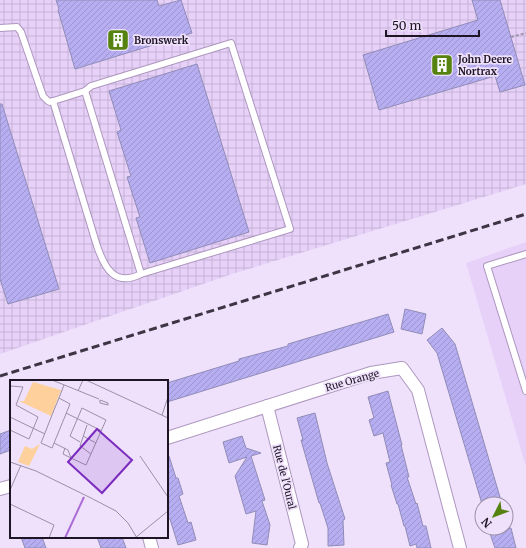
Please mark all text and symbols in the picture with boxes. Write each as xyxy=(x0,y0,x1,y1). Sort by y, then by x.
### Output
scale bar xyxy=(386,12,479,38)
text: 50 m xyxy=(392,18,421,33)
building icon: Bronswerk xyxy=(105,27,131,53)
place label: Bronswerk xyxy=(134,34,189,47)
building icon: John Deere Nortrax xyxy=(429,52,455,78)
place label: John Deere Nortrax xyxy=(457,53,513,78)
street label: Rue Orange xyxy=(324,367,381,394)
inset map xyxy=(10,380,168,538)
street label: Rue de l'Oural xyxy=(270,443,299,511)
north arrow xyxy=(474,496,514,536)
text: N xyxy=(478,515,495,531)

